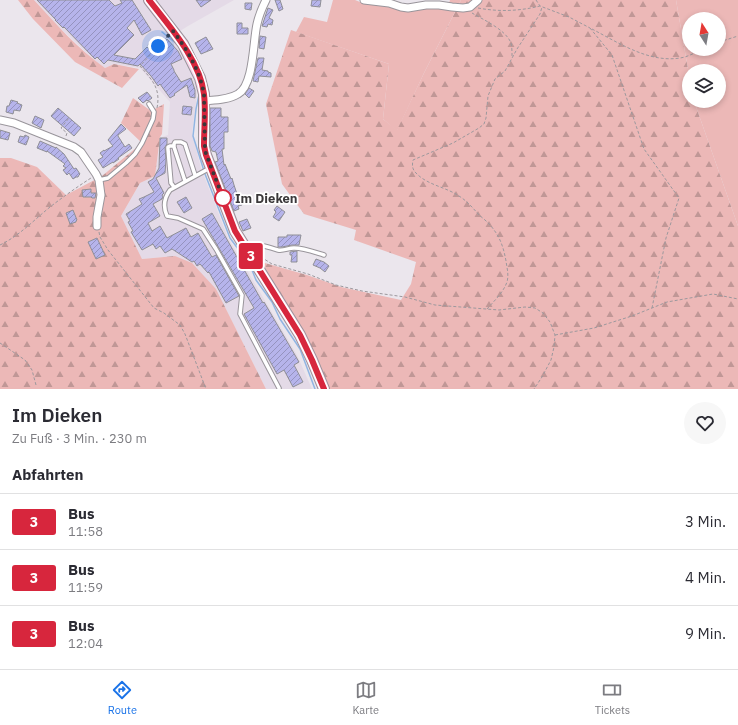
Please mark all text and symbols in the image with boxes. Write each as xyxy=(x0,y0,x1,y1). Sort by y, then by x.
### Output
north arrow xyxy=(682,12,726,56)
map controls xyxy=(682,12,726,108)
your location xyxy=(148,36,168,56)
button: layers xyxy=(682,64,726,108)
marker: Im Dieken xyxy=(214,189,232,207)
place label: Im Dieken xyxy=(235,190,298,207)
line badge: 3 xyxy=(238,243,264,269)
text: 3 xyxy=(247,247,255,265)
button: heart xyxy=(684,402,726,444)
text: Im Dieken xyxy=(12,403,102,427)
text: Zu Fuß · 3 Min. · 230 m xyxy=(12,430,147,447)
text: Abfahrten xyxy=(12,465,83,484)
text: Bus xyxy=(68,504,95,523)
text: 3 Min. xyxy=(685,512,726,531)
text: 3 xyxy=(30,513,38,531)
text: 11:58 xyxy=(68,523,103,540)
text: Bus xyxy=(68,560,95,579)
text: 4 Min. xyxy=(685,568,726,587)
text: 3 xyxy=(30,569,38,587)
text: 11:59 xyxy=(68,579,103,596)
text: Bus xyxy=(68,616,95,635)
text: 9 Min. xyxy=(685,624,726,643)
text: 3 xyxy=(30,625,38,643)
text: 12:04 xyxy=(68,635,103,652)
tab: Route xyxy=(108,679,137,717)
tab: Karte xyxy=(353,679,379,717)
tab: Tickets xyxy=(595,679,630,717)

